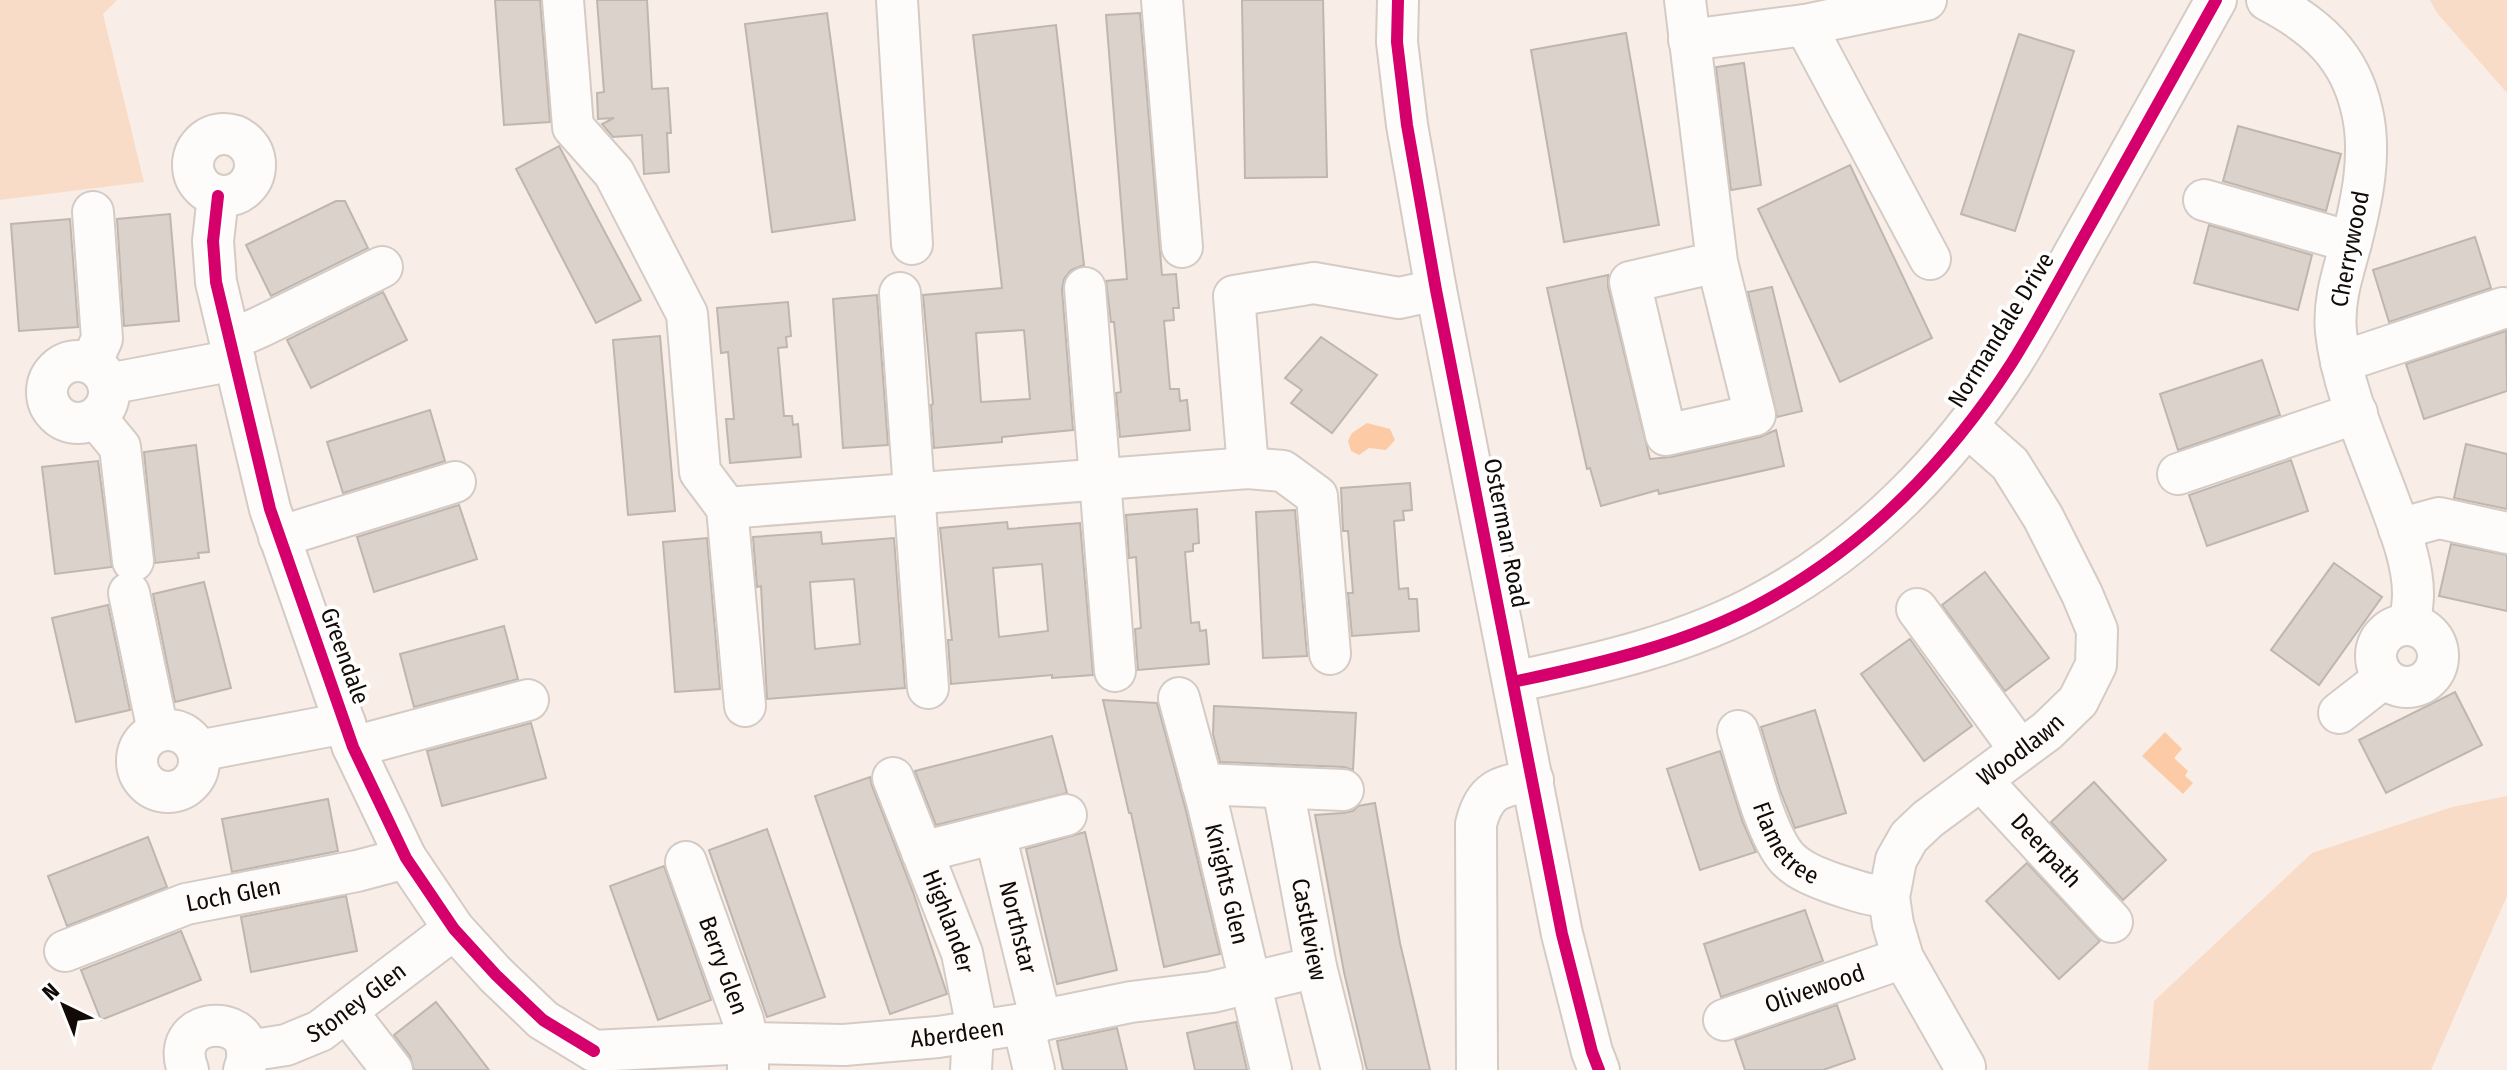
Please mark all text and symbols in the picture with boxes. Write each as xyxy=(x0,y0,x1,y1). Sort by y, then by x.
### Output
street label: Cherrywood xyxy=(2325,189,2375,309)
street label: Normandale Drive xyxy=(1942,247,2060,413)
street label: Osterman Road xyxy=(1478,456,1534,610)
street label: Greendale xyxy=(315,604,375,708)
street label: Woodlawn xyxy=(1972,708,2070,792)
street label: Flametree xyxy=(1747,798,1823,890)
street label: Deerpath xyxy=(2005,808,2087,893)
street label: Knights Glen xyxy=(1199,821,1255,947)
street label: Highlander xyxy=(917,866,980,976)
street label: Loch Glen xyxy=(184,872,283,918)
street label: Castleview xyxy=(1286,876,1333,984)
street label: Northstar xyxy=(993,878,1043,977)
street label: Berry Glen xyxy=(693,912,754,1018)
street label: Stoney Glen xyxy=(303,957,412,1049)
street label: Olivewood xyxy=(1761,958,1868,1019)
north arrow xyxy=(24,966,104,1046)
text: N xyxy=(37,977,65,1006)
street label: Aberdeen xyxy=(909,1013,1006,1053)

